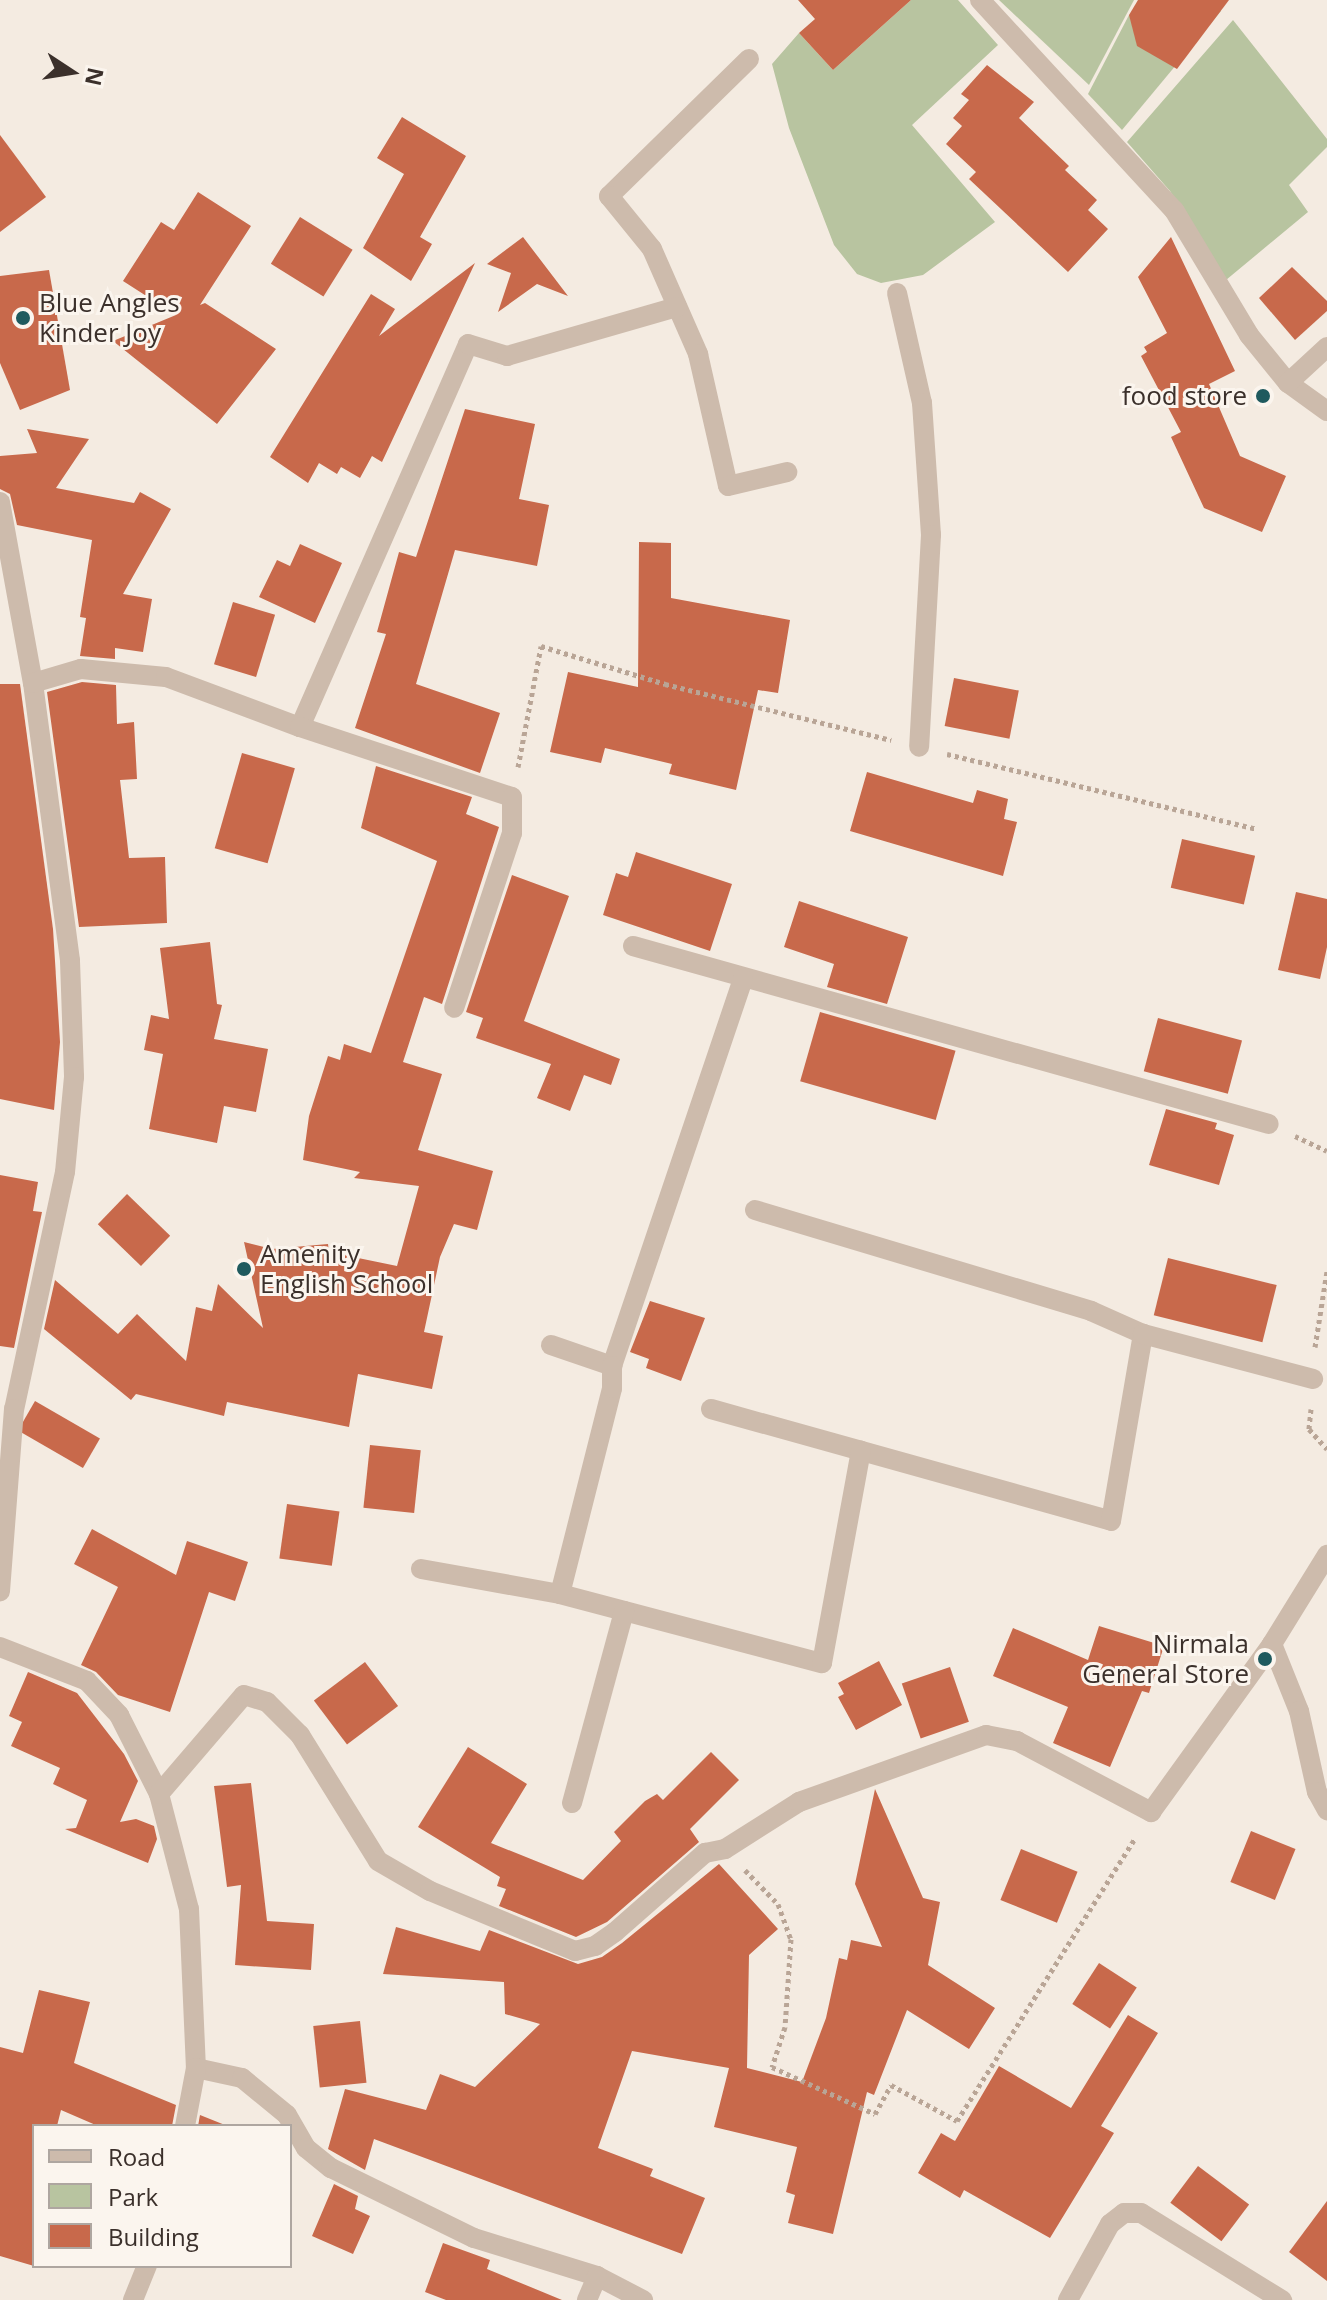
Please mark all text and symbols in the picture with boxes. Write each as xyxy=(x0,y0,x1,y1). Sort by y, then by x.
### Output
north arrow xyxy=(32,32,112,112)
text: N xyxy=(79,65,112,89)
place label: Blue Angles Kinder Joy xyxy=(39,287,180,348)
marker: Blue Angles Kinder Joy xyxy=(14,309,32,327)
place label: food store xyxy=(1122,380,1247,412)
marker: food store xyxy=(1254,387,1272,405)
place label: Amenity English School xyxy=(260,1238,433,1300)
marker: Amenity English School xyxy=(235,1260,253,1278)
place label: Nirmala General Store xyxy=(1082,1628,1249,1690)
marker: Nirmala General Store xyxy=(1256,1650,1274,1668)
legend xyxy=(32,2124,292,2268)
text: Road xyxy=(108,2140,165,2173)
text: Park xyxy=(108,2180,158,2213)
text: Building xyxy=(108,2220,199,2253)

